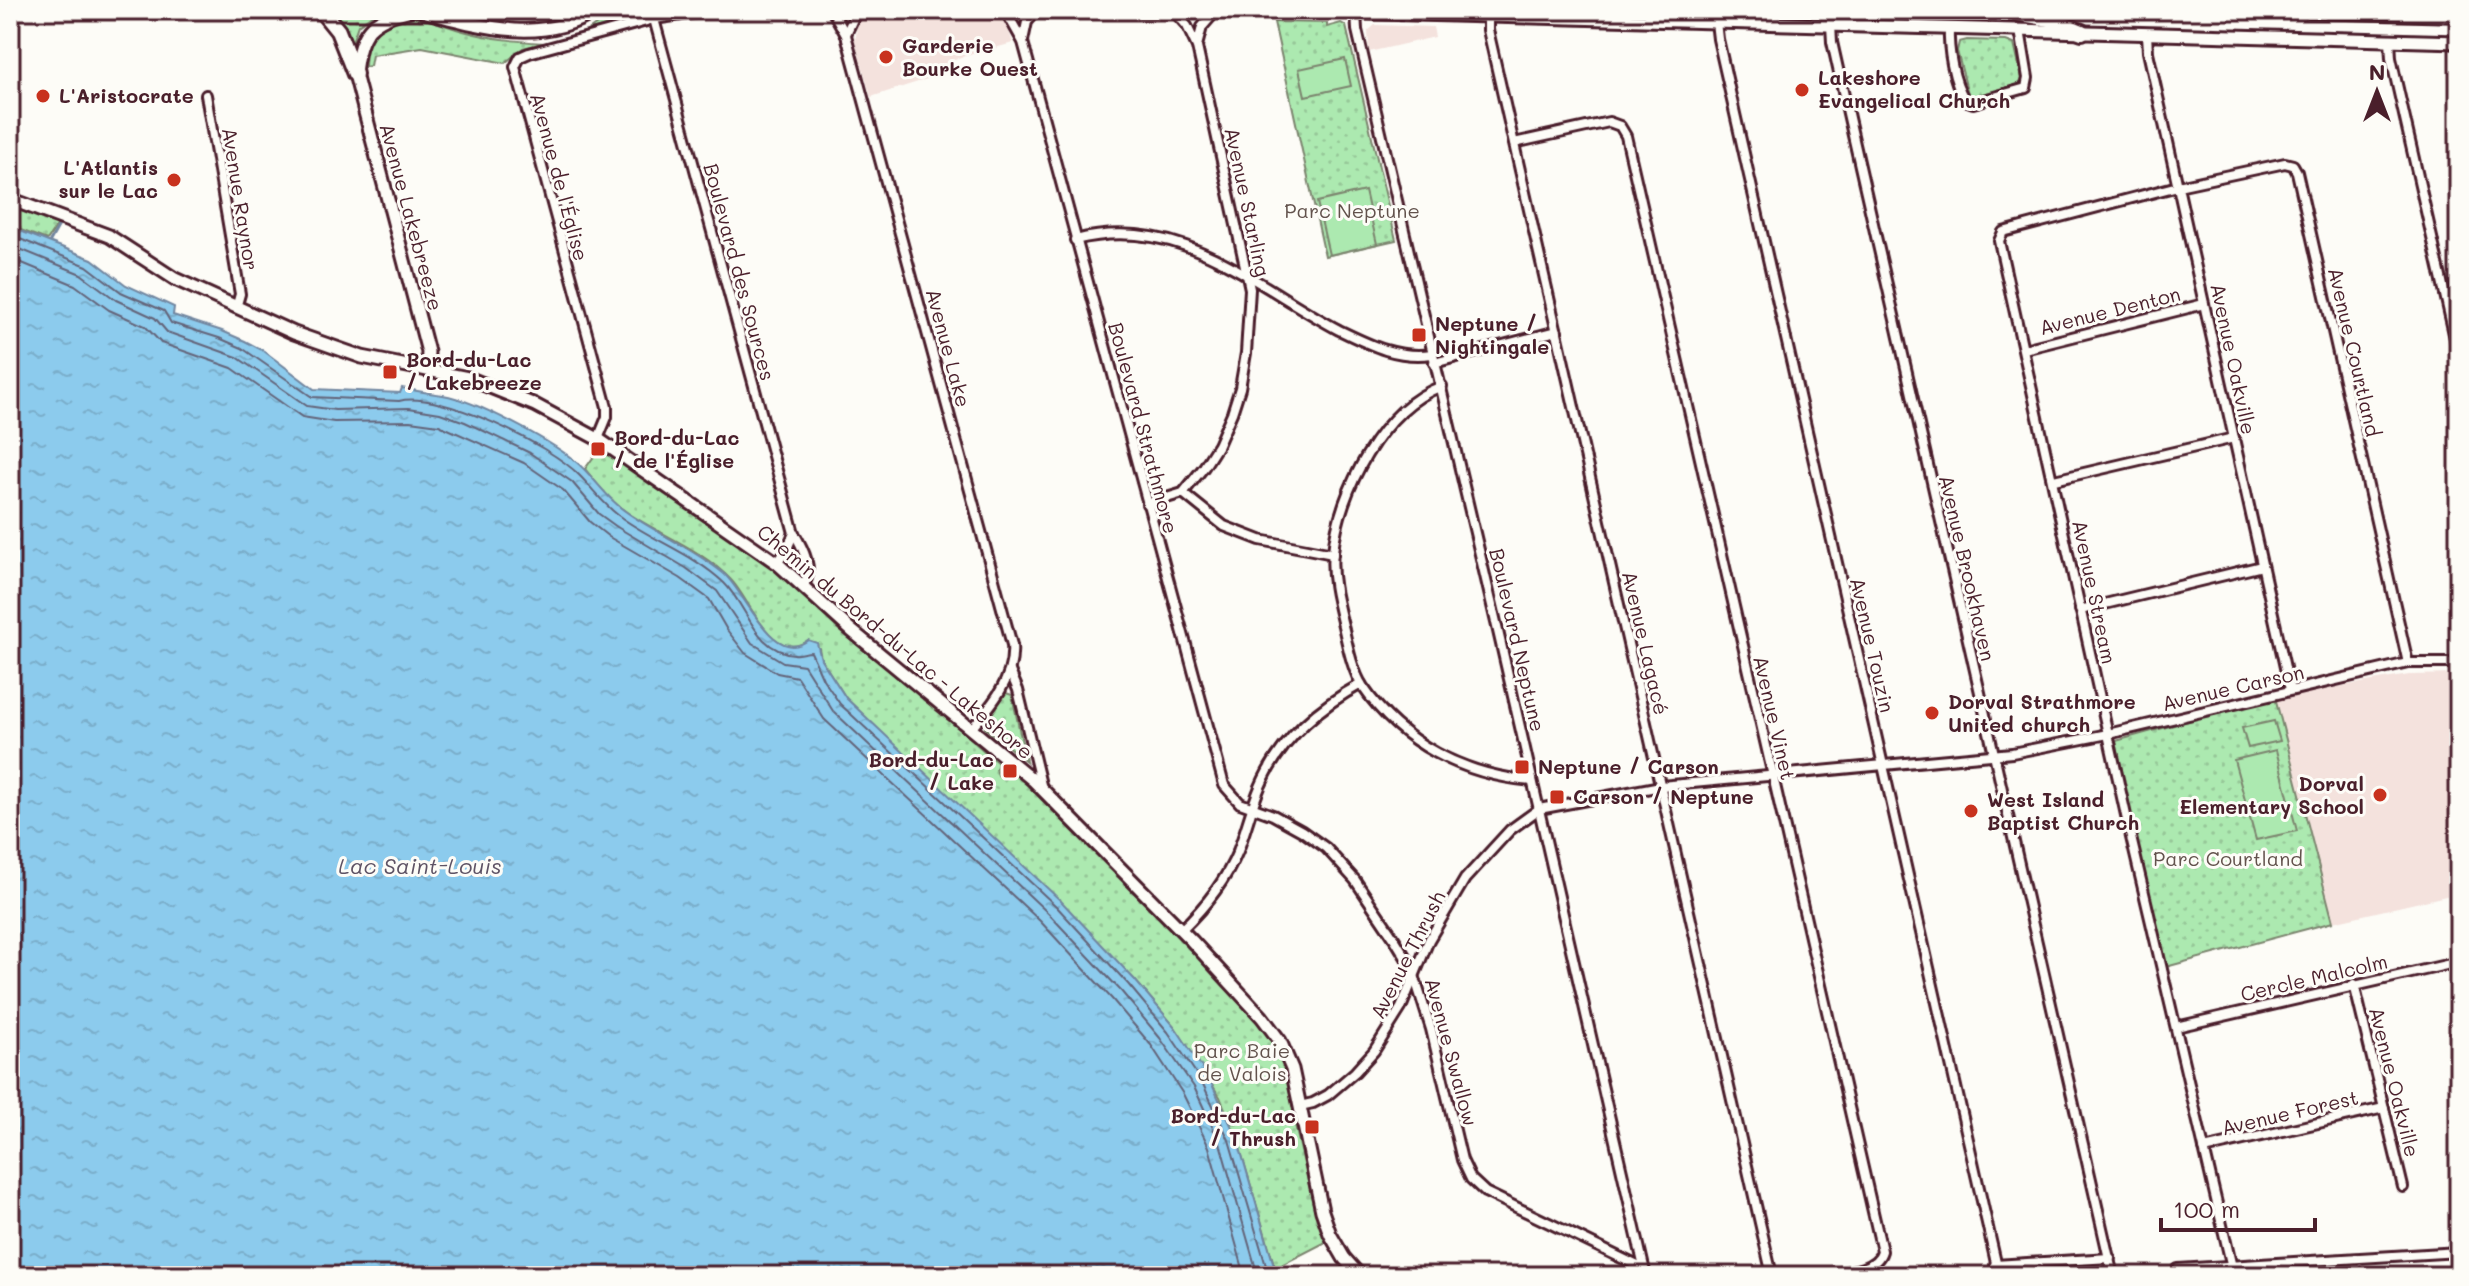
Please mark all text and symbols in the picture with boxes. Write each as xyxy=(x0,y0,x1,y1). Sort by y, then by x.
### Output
place label: Garderie Bourke Ouest xyxy=(902,32,1038,81)
marker: Garderie Bourke Ouest xyxy=(877,48,895,66)
north arrow xyxy=(2337,52,2417,132)
text: N xyxy=(2369,57,2385,86)
place label: Lakeshore Evangelical Church xyxy=(1818,64,2010,113)
marker: Lakeshore Evangelical Church xyxy=(1793,81,1811,99)
place label: L'Aristocrate xyxy=(59,82,194,108)
marker: L'Aristocrate xyxy=(34,87,52,105)
street label: Avenue de l'Église xyxy=(525,90,595,264)
street label: Avenue Lakebreeze xyxy=(374,120,449,313)
street label: Avenue Starling xyxy=(1219,125,1276,279)
street label: Avenue Raynor xyxy=(217,126,265,272)
place label: L'Atlantis sur le Lac xyxy=(58,154,158,203)
street label: Boulevard des Sources xyxy=(698,160,782,383)
marker: L'Atlantis sur le Lac xyxy=(165,171,183,189)
park label: Parc Neptune xyxy=(1284,197,1420,223)
street label: Avenue Courtland xyxy=(2323,265,2387,439)
street label: Avenue Denton xyxy=(2036,280,2183,340)
street label: Avenue Oakville xyxy=(2205,281,2263,437)
street label: Avenue Lake xyxy=(921,286,977,410)
place label: Neptune / Nightingale xyxy=(1435,310,1549,359)
street label: Boulevard Strathmore xyxy=(1103,319,1185,536)
marker: Neptune / Nightingale xyxy=(1410,326,1428,344)
place label: Bord-du-Lac / Lakebreeze xyxy=(406,346,542,395)
marker: Bord-du-Lac / Lakebreeze xyxy=(381,363,399,381)
place label: Bord-du-Lac / de l'Église xyxy=(614,424,740,473)
marker: Bord-du-Lac / de l'Église xyxy=(589,440,607,458)
street label: Avenue Brookhaven xyxy=(1934,472,2002,663)
street label: Avenue Stream xyxy=(2067,517,2123,666)
street label: Chemin du Bord-du-Lac - Lakeshore xyxy=(752,518,1039,764)
street label: Boulevard Neptune xyxy=(1484,546,1552,734)
street label: Avenue Lagacé xyxy=(1617,568,1675,717)
street label: Avenue Touzin xyxy=(1845,575,1901,715)
street label: Avenue Vinet xyxy=(1748,653,1802,782)
street label: Avenue Carson xyxy=(2159,658,2306,716)
place label: Dorval Strathmore United church xyxy=(1948,688,2136,737)
marker: Dorval Strathmore United church xyxy=(1923,704,1941,722)
place label: Bord-du-Lac / Lake xyxy=(868,746,994,795)
place label: Neptune / Carson xyxy=(1538,753,1719,779)
marker: Neptune / Carson xyxy=(1513,758,1531,776)
marker: Bord-du-Lac / Lake xyxy=(1001,762,1019,780)
place label: Dorval Elementary School xyxy=(2179,770,2364,819)
place label: Carson / Neptune xyxy=(1573,783,1754,809)
place label: West Island Baptist Church xyxy=(1987,786,2139,835)
marker: Dorval Elementary School xyxy=(2371,786,2389,804)
marker: Carson / Neptune xyxy=(1548,788,1566,806)
marker: West Island Baptist Church xyxy=(1962,802,1980,820)
park label: Parc Courtland xyxy=(2153,845,2303,871)
water label: Lac Saint-Louis xyxy=(338,851,502,880)
street label: Avenue Thrush xyxy=(1364,886,1450,1023)
street label: Cercle Malcolm xyxy=(2238,947,2390,1007)
street label: Avenue Swallow xyxy=(1420,975,1484,1129)
street label: Avenue Oakville xyxy=(2364,1004,2426,1159)
park label: Parc Baie de Valois xyxy=(1194,1037,1290,1086)
street label: Avenue Forest xyxy=(2219,1084,2361,1140)
place label: Bord-du-Lac / Thrush xyxy=(1170,1102,1296,1151)
marker: Bord-du-Lac / Thrush xyxy=(1303,1118,1321,1136)
scale bar xyxy=(2161,1182,2315,1232)
text: 100 m xyxy=(2173,1193,2240,1224)

